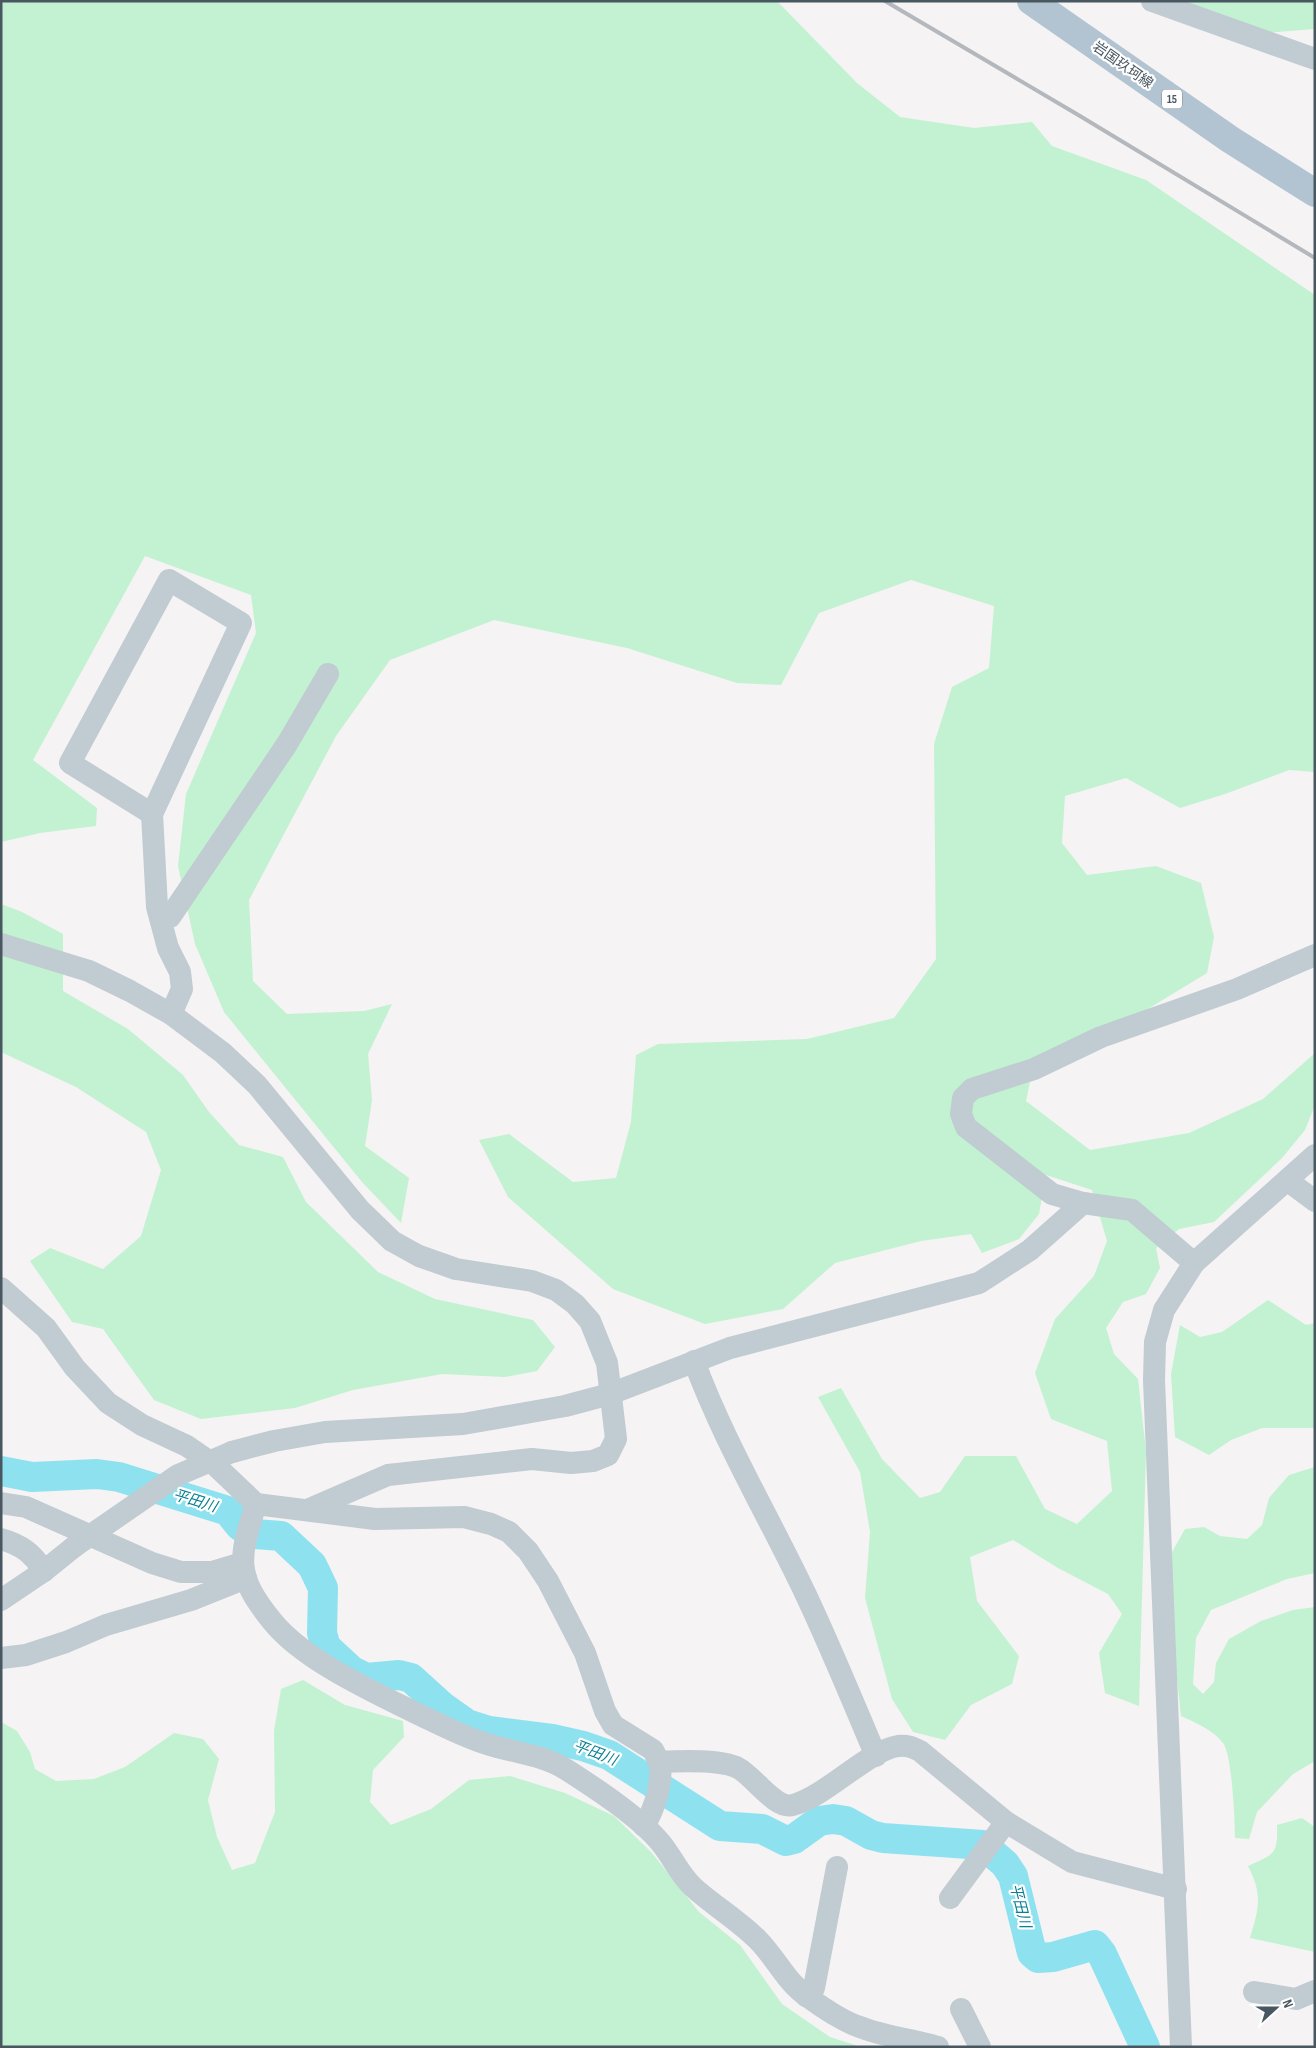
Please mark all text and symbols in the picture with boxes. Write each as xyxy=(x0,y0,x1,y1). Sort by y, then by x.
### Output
street label: 岩国玖珂線 xyxy=(1089,38,1157,92)
road number: 15 xyxy=(1162,90,1182,108)
water label: 平田川 xyxy=(171,1485,221,1517)
water label: 平田川 xyxy=(571,1736,621,1771)
water label: 平田川 xyxy=(1005,1882,1035,1932)
north arrow xyxy=(1251,1983,1301,2033)
text: N xyxy=(1278,1997,1297,2010)

